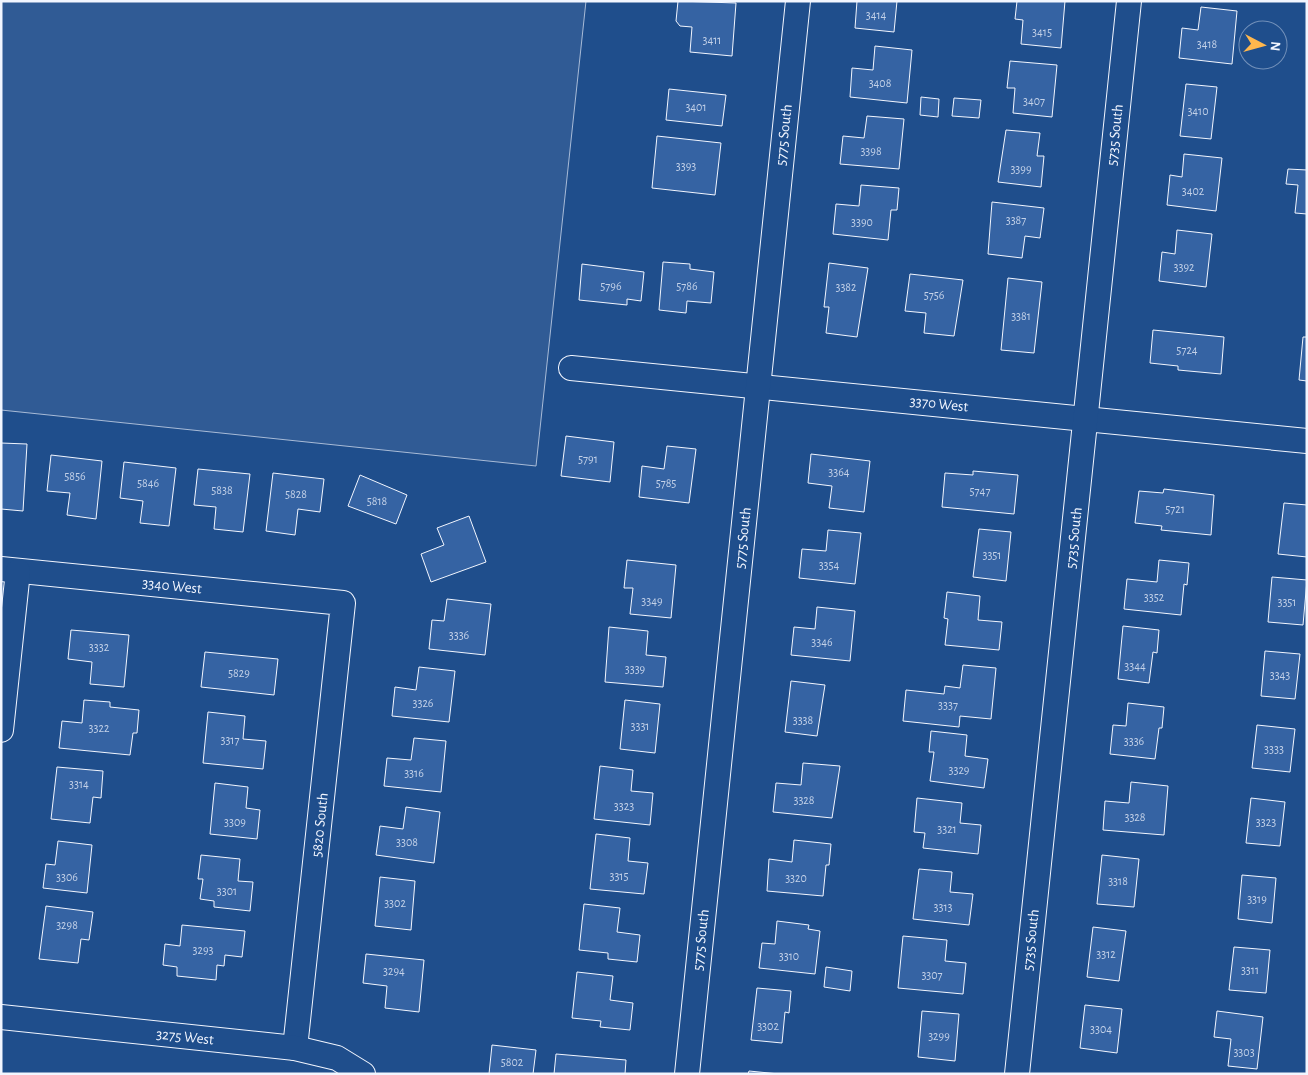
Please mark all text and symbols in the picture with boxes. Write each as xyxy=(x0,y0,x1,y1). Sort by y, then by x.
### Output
house number: 3414 xyxy=(866,9,887,21)
north arrow xyxy=(1238,20,1288,70)
house number: 3415 xyxy=(1032,26,1052,38)
house number: 3411 xyxy=(703,34,721,46)
house number: 3418 xyxy=(1197,38,1218,50)
text: N xyxy=(1267,41,1282,52)
house number: 3408 xyxy=(869,77,892,89)
house number: 3407 xyxy=(1023,95,1045,107)
house number: 3401 xyxy=(685,101,707,113)
street label: 5775 South xyxy=(773,103,795,167)
street label: 5735 South xyxy=(1104,103,1126,167)
house number: 3410 xyxy=(1187,105,1209,117)
house number: 3398 xyxy=(860,145,882,157)
house number: 3393 xyxy=(676,160,696,172)
house number: 3399 xyxy=(1010,163,1032,175)
house number: 3402 xyxy=(1182,185,1205,197)
house number: 3387 xyxy=(1006,214,1026,226)
house number: 3390 xyxy=(851,216,873,228)
house number: 3392 xyxy=(1174,261,1195,273)
house number: 5796 xyxy=(600,280,622,292)
house number: 5786 xyxy=(676,280,698,292)
house number: 3382 xyxy=(835,281,857,293)
house number: 5756 xyxy=(924,289,945,301)
house number: 3381 xyxy=(1011,310,1031,322)
house number: 5724 xyxy=(1176,344,1198,356)
street label: 3370 West xyxy=(909,393,969,415)
house number: 5791 xyxy=(578,453,598,465)
house number: 3364 xyxy=(828,466,850,478)
house number: 5856 xyxy=(64,470,86,482)
house number: 5846 xyxy=(137,477,159,489)
house number: 5785 xyxy=(656,477,676,489)
house number: 5838 xyxy=(211,484,233,496)
house number: 5747 xyxy=(970,485,990,497)
house number: 5828 xyxy=(285,488,307,500)
house number: 5818 xyxy=(367,495,388,507)
house number: 5721 xyxy=(1165,503,1185,515)
street label: 5775 South xyxy=(732,506,754,570)
street label: 5735 South xyxy=(1063,506,1085,570)
house number: 3351 xyxy=(982,549,1002,561)
house number: 3354 xyxy=(819,559,840,571)
street label: 3340 West xyxy=(141,575,203,597)
house number: 3352 xyxy=(1144,591,1165,603)
house number: 3349 xyxy=(641,595,663,607)
house number: 3351 xyxy=(1277,596,1297,608)
house number: 3336 xyxy=(449,629,470,641)
house number: 3346 xyxy=(811,636,833,648)
house number: 3332 xyxy=(89,641,110,653)
house number: 3344 xyxy=(1124,660,1146,672)
house number: 3339 xyxy=(625,663,646,675)
house number: 5829 xyxy=(228,667,250,679)
house number: 3343 xyxy=(1270,669,1290,681)
house number: 3326 xyxy=(413,697,434,709)
house number: 3337 xyxy=(938,699,958,711)
house number: 3338 xyxy=(793,714,814,726)
house number: 3331 xyxy=(631,720,649,732)
house number: 3322 xyxy=(89,722,110,734)
house number: 3317 xyxy=(220,734,240,746)
house number: 3336 xyxy=(1124,735,1145,747)
house number: 3333 xyxy=(1264,743,1284,755)
house number: 3329 xyxy=(949,764,970,776)
house number: 3316 xyxy=(404,767,424,779)
house number: 3314 xyxy=(69,778,89,790)
street label: 5820 South xyxy=(309,792,331,858)
house number: 3328 xyxy=(793,794,815,806)
house number: 3323 xyxy=(614,800,634,812)
house number: 3328 xyxy=(1124,811,1146,823)
house number: 3309 xyxy=(224,816,246,828)
house number: 3323 xyxy=(1256,816,1276,828)
house number: 3321 xyxy=(937,823,957,835)
house number: 3308 xyxy=(396,836,418,848)
house number: 3315 xyxy=(609,870,629,882)
house number: 3306 xyxy=(56,871,78,883)
house number: 3320 xyxy=(785,872,807,884)
house number: 3318 xyxy=(1108,875,1128,887)
house number: 3301 xyxy=(217,885,237,897)
house number: 3319 xyxy=(1247,893,1267,905)
house number: 3302 xyxy=(384,897,406,909)
house number: 3313 xyxy=(934,901,953,913)
street label: 5775 South xyxy=(690,908,712,972)
street label: 5735 South xyxy=(1020,908,1042,972)
house number: 3298 xyxy=(56,919,78,931)
house number: 3293 xyxy=(193,944,214,956)
house number: 3312 xyxy=(1096,948,1116,960)
house number: 3310 xyxy=(779,950,799,962)
house number: 3311 xyxy=(1241,964,1259,976)
house number: 3294 xyxy=(383,965,405,977)
house number: 3307 xyxy=(921,969,943,981)
house number: 3302 xyxy=(757,1020,779,1032)
house number: 3304 xyxy=(1090,1023,1112,1035)
street label: 3275 West xyxy=(155,1027,215,1048)
house number: 3299 xyxy=(928,1030,950,1042)
house number: 3303 xyxy=(1233,1046,1255,1058)
house number: 5802 xyxy=(501,1056,524,1068)

